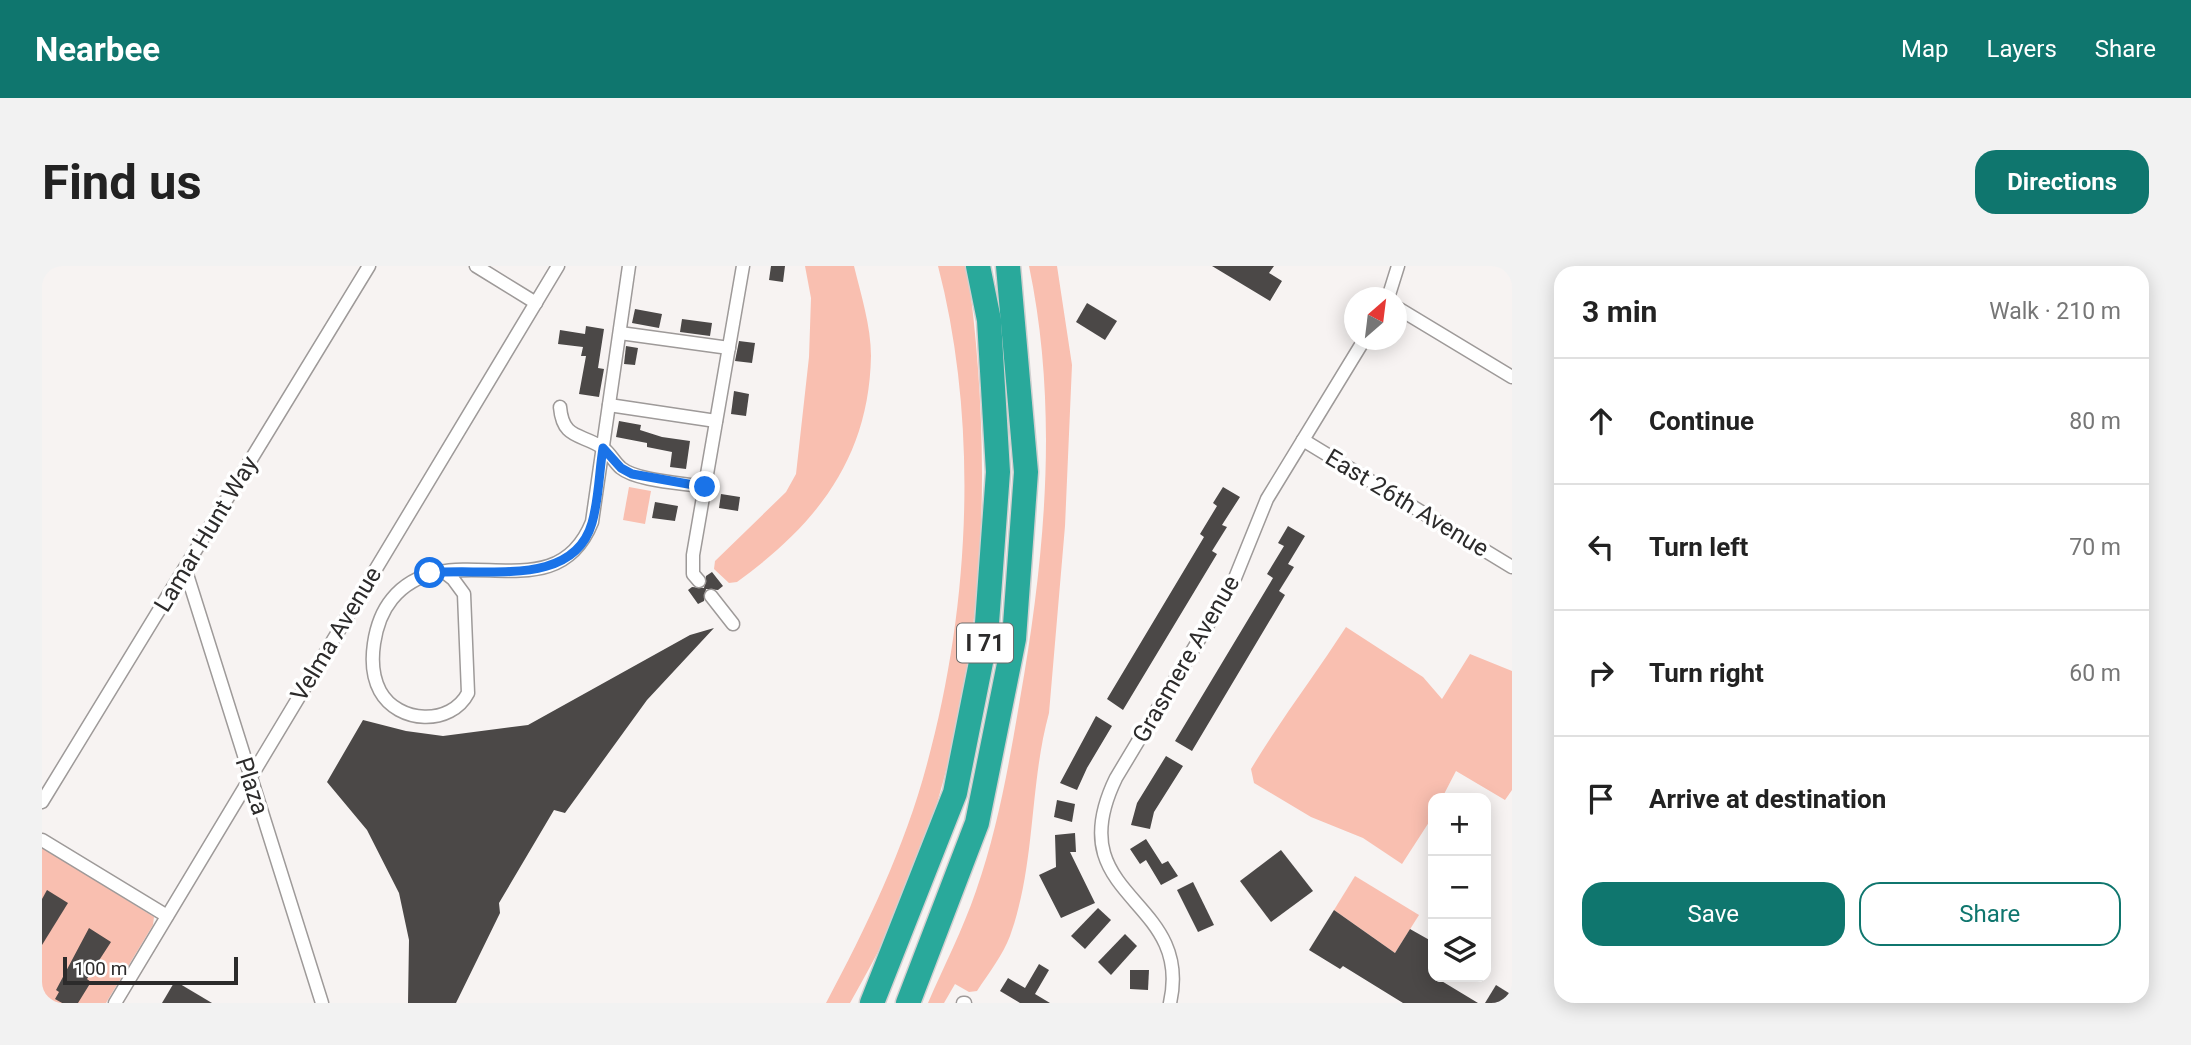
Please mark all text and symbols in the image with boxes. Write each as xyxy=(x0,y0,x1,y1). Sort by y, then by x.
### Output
text: Nearbee xyxy=(35,30,160,69)
text: Map xyxy=(1901,35,1949,63)
text: Layers xyxy=(1987,35,2057,63)
text: Share xyxy=(2095,35,2156,63)
button: Directions xyxy=(1975,150,2149,214)
text: Find us xyxy=(42,154,202,211)
north arrow xyxy=(1344,287,1407,350)
text: 3 min xyxy=(1582,294,1657,329)
text: Walk · 210 m xyxy=(1989,298,2121,325)
icon: ahead xyxy=(1582,402,1620,440)
text: Continue xyxy=(1649,406,1754,436)
text: 80 m xyxy=(2069,408,2121,435)
street label: East 26th Avenue xyxy=(1320,443,1494,563)
street label: Lamar Hunt Way xyxy=(148,450,264,617)
route end xyxy=(689,471,720,502)
icon: left xyxy=(1582,528,1620,566)
text: Turn left xyxy=(1649,532,1748,562)
text: 70 m xyxy=(2069,534,2121,561)
route start xyxy=(414,557,445,588)
street label: Velma Avenue xyxy=(285,562,387,706)
street label: Grasmere Avenue xyxy=(1127,570,1245,748)
road number: I 71 xyxy=(957,624,1013,662)
icon: right xyxy=(1582,654,1620,692)
text: Turn right xyxy=(1649,658,1764,688)
text: 60 m xyxy=(2069,660,2121,687)
street label: Plaza xyxy=(230,754,274,818)
icon: arrive xyxy=(1582,780,1620,818)
text: Arrive at destination xyxy=(1649,784,1886,814)
map controls xyxy=(1428,793,1491,982)
button: + xyxy=(1428,793,1491,856)
button: − xyxy=(1428,856,1491,919)
button: Save xyxy=(1582,882,1845,946)
button: Share xyxy=(1859,882,2121,946)
button: layers xyxy=(1428,919,1491,982)
scale bar xyxy=(63,954,238,986)
text: 100 m xyxy=(74,957,127,980)

